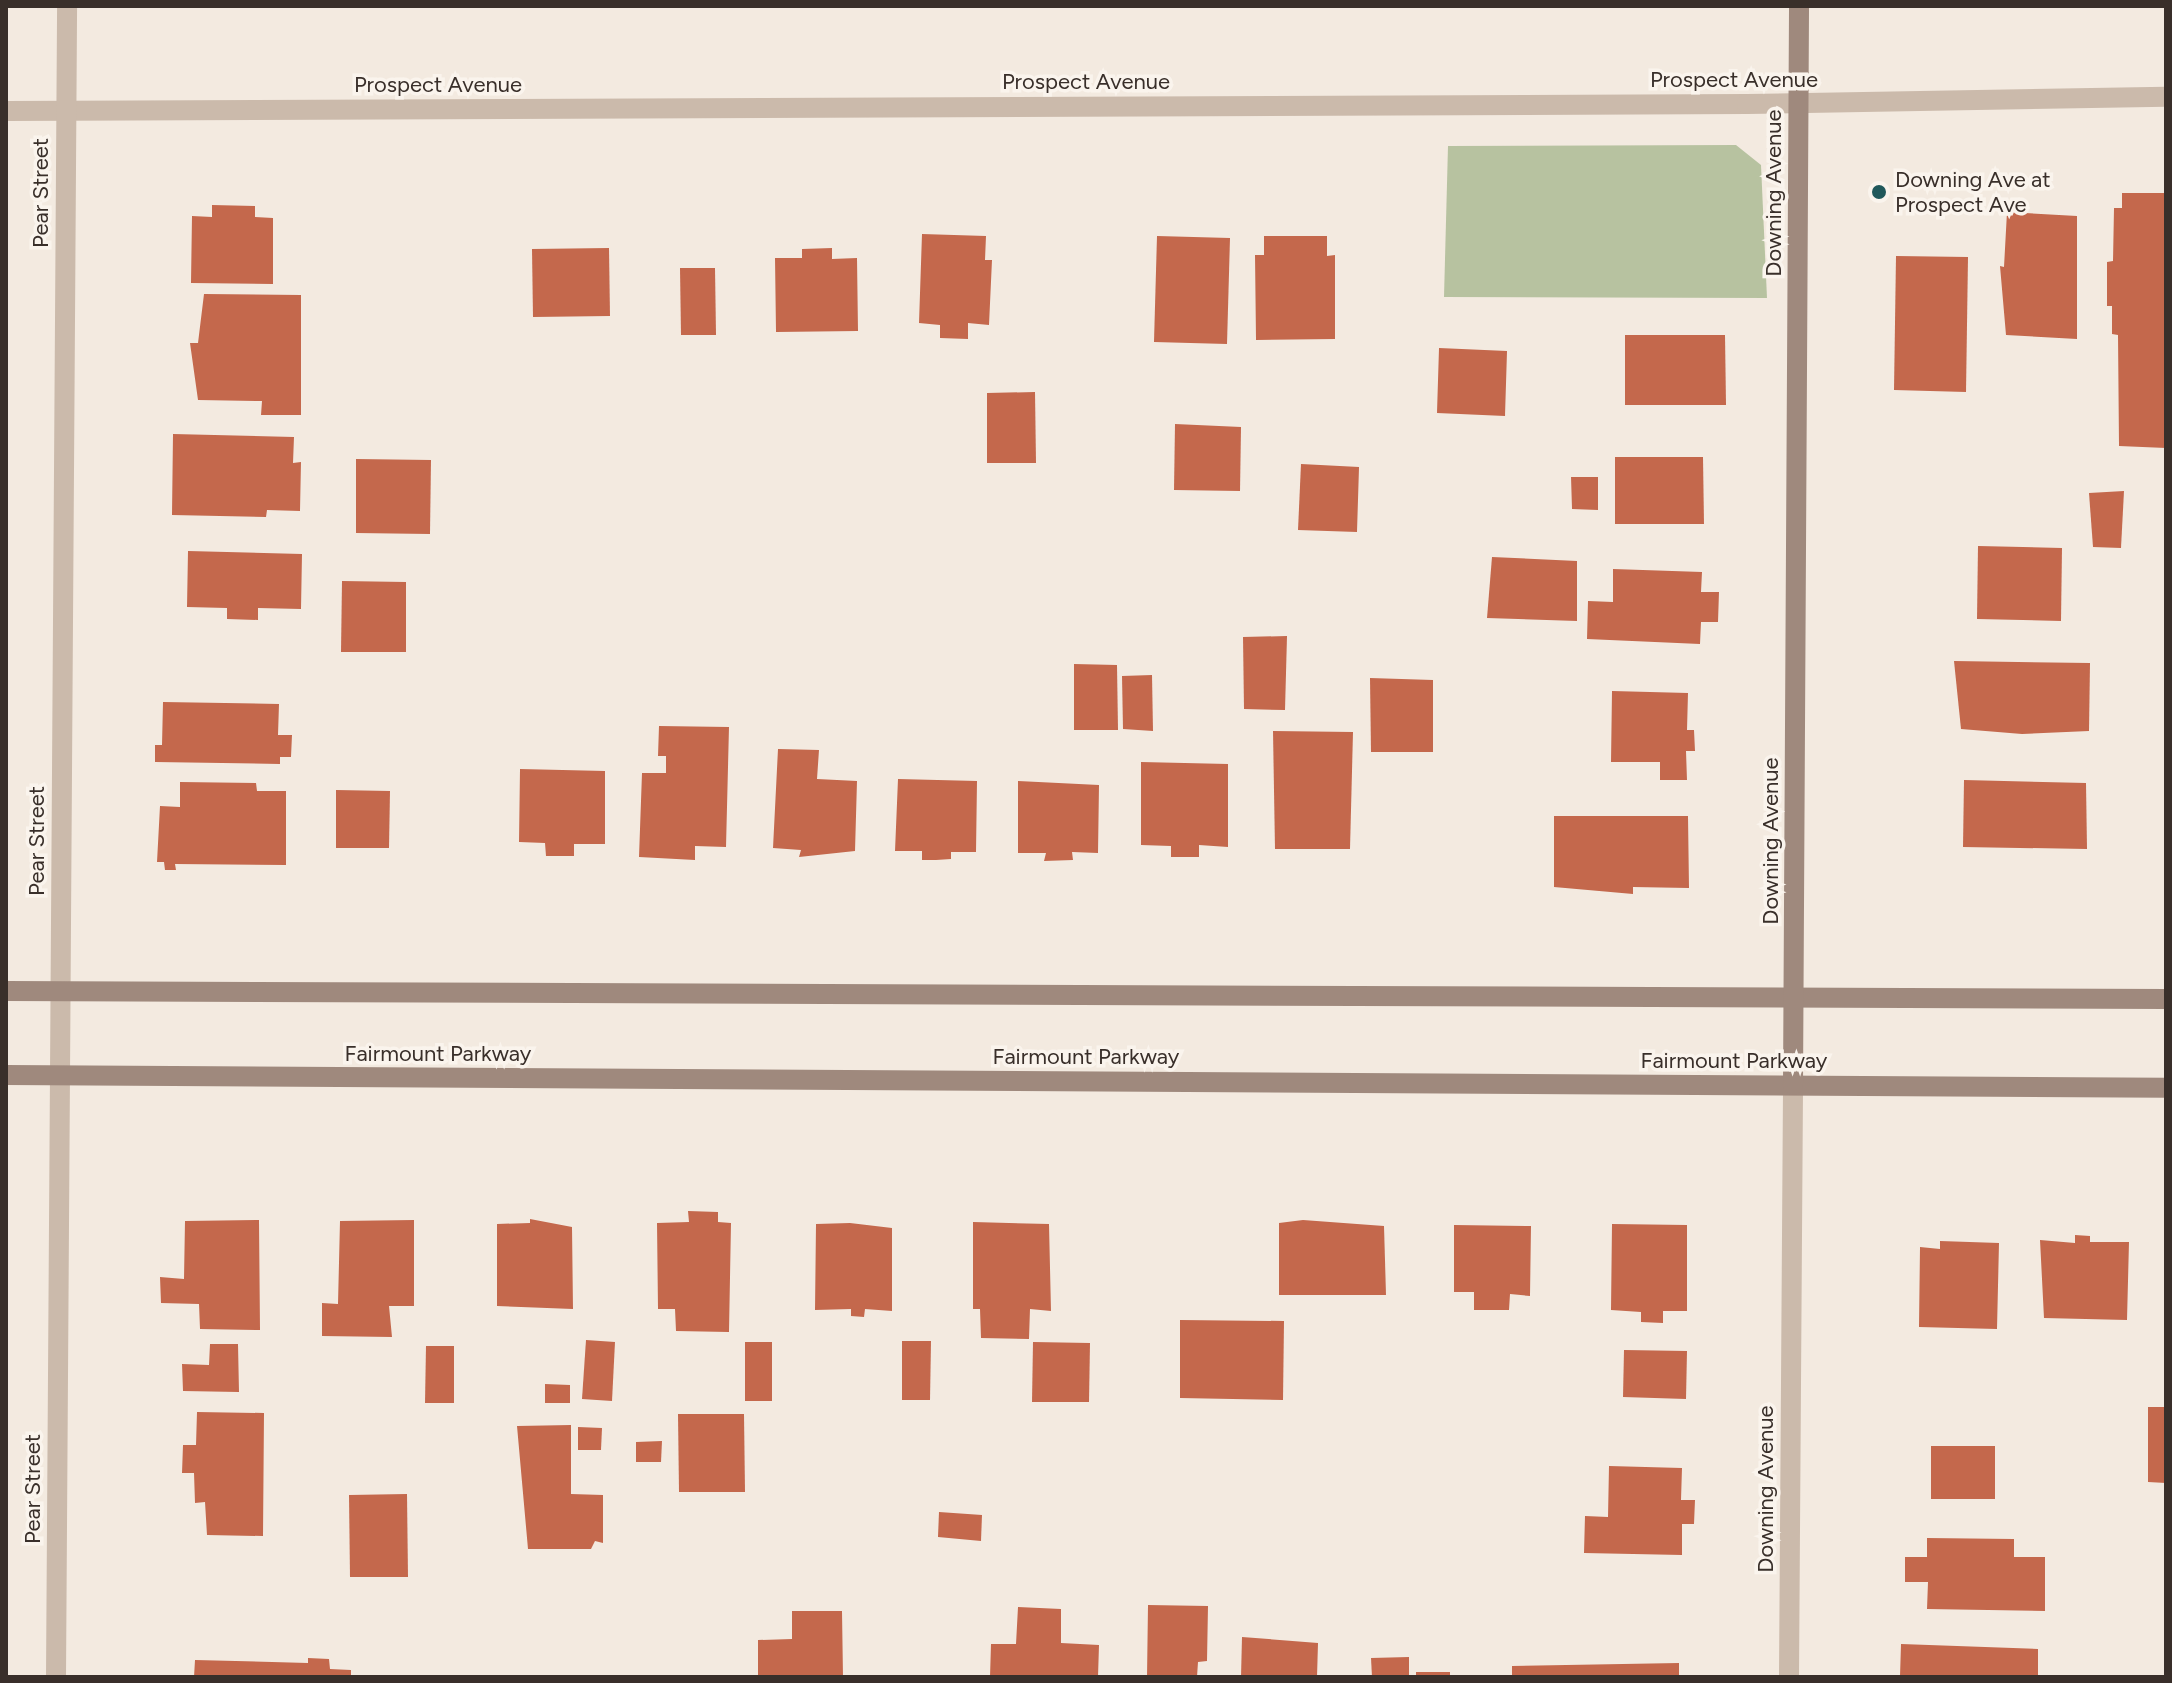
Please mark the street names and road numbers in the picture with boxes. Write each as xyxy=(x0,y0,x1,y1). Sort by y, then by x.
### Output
street label: Prospect Avenue xyxy=(1650,67,1818,93)
street label: Prospect Avenue xyxy=(1002,69,1170,95)
street label: Prospect Avenue xyxy=(354,72,522,98)
street label: Downing Avenue xyxy=(1761,109,1787,277)
street label: Pear Street xyxy=(28,138,54,248)
street label: Downing Avenue xyxy=(1758,757,1784,925)
street label: Pear Street xyxy=(24,786,50,896)
street label: Fairmount Parkway xyxy=(345,1041,531,1067)
street label: Fairmount Parkway xyxy=(993,1044,1179,1070)
street label: Fairmount Parkway xyxy=(1641,1048,1827,1074)
street label: Downing Avenue xyxy=(1753,1405,1779,1573)
street label: Pear Street xyxy=(20,1434,46,1544)

